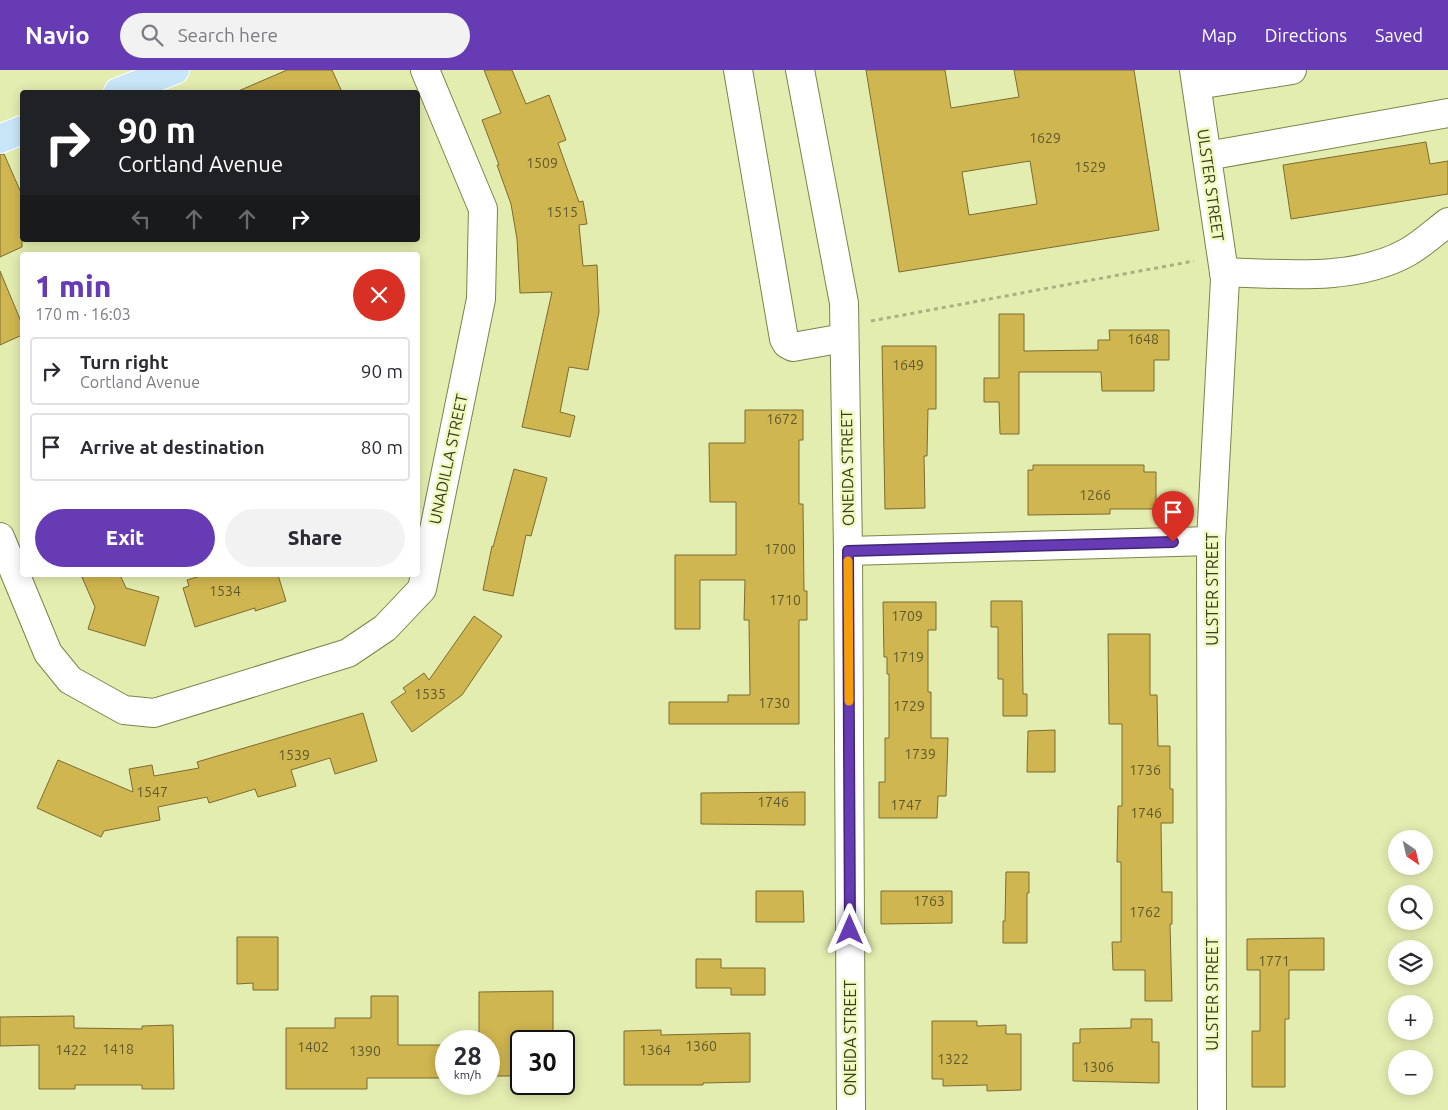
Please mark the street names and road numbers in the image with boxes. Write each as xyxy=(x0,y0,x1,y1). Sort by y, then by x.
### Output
street label: ULSTER STREET xyxy=(1194,128,1228,242)
street label: UNADILLA STREET xyxy=(425,392,471,526)
street label: ONEIDA STREET xyxy=(837,410,857,526)
street label: ULSTER STREET xyxy=(1203,532,1221,646)
street label: ULSTER STREET xyxy=(1203,937,1221,1051)
street label: ONEIDA STREET xyxy=(841,980,859,1096)

